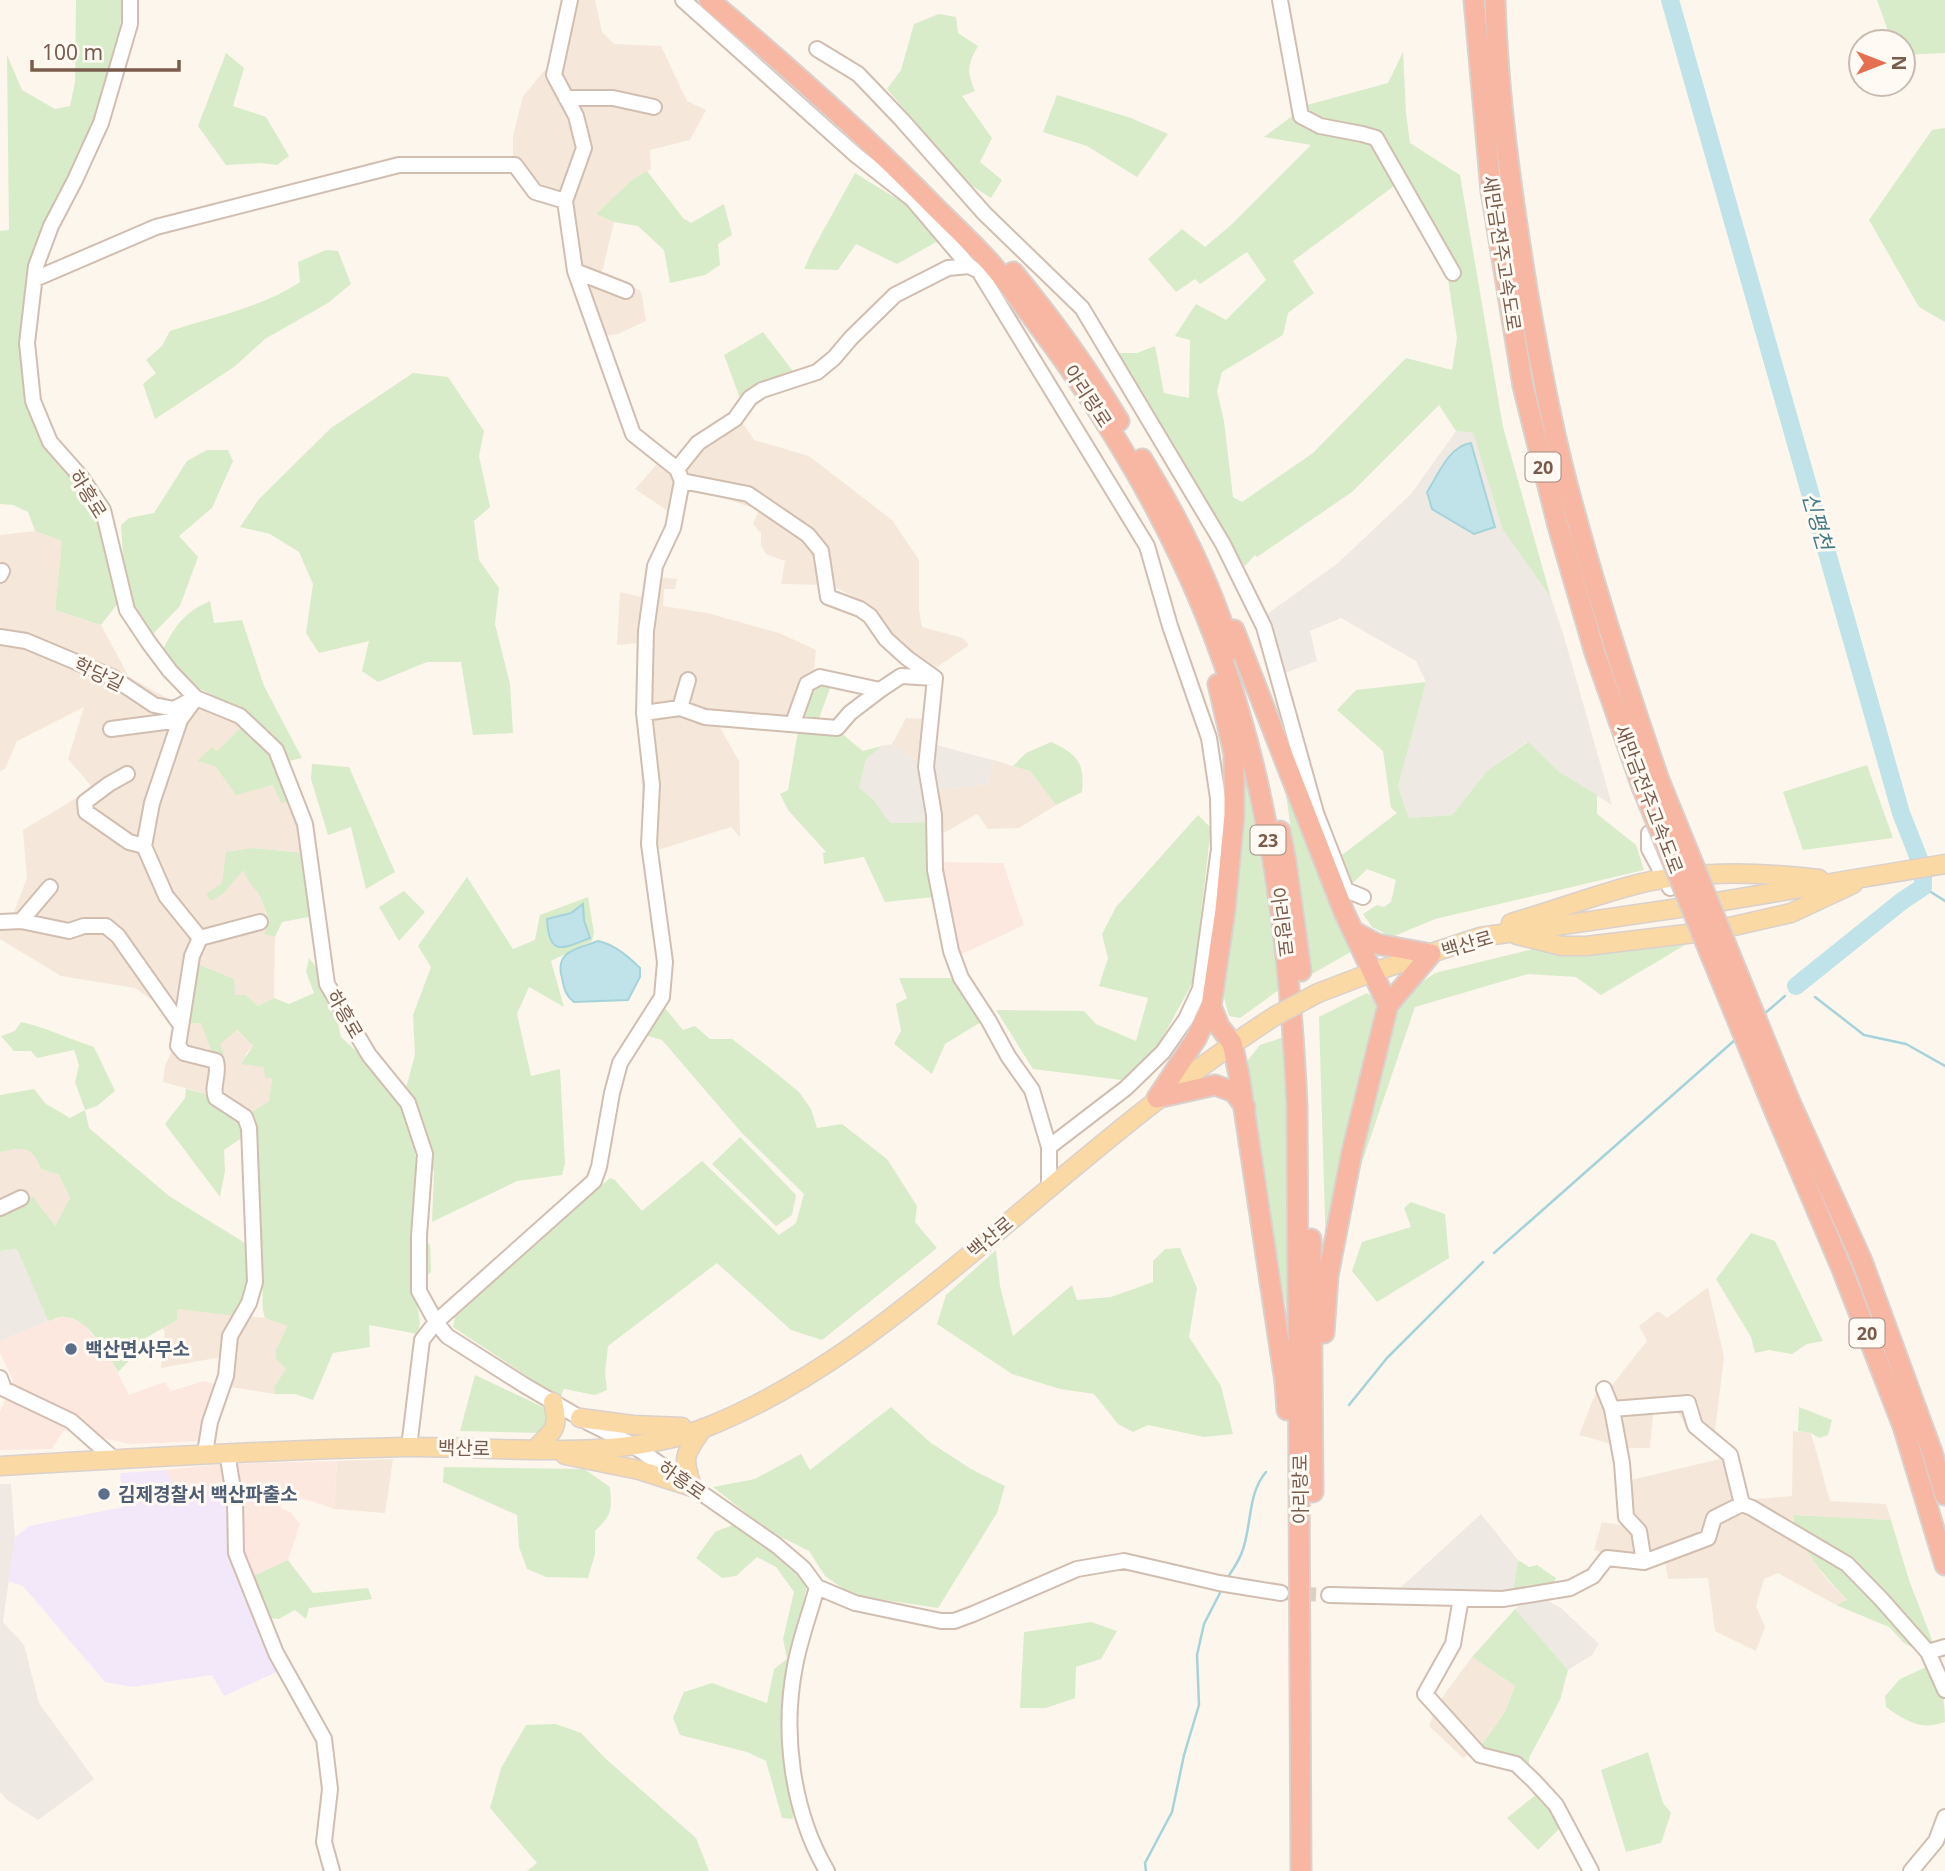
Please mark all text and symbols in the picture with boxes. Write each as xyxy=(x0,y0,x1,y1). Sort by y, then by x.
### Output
scale bar xyxy=(32,28,178,72)
north arrow xyxy=(1847,28,1917,98)
text: 100 m xyxy=(42,38,103,66)
text: N xyxy=(1886,55,1912,71)
street label: 새만금전주고속도로 xyxy=(1477,173,1527,333)
street label: 아리랑로 xyxy=(1058,360,1118,432)
road number: 20 xyxy=(1526,452,1560,481)
street label: 하흥로 xyxy=(63,465,113,523)
water label: 신평천 xyxy=(1797,489,1840,555)
street label: 학당길 xyxy=(70,651,128,697)
street label: 새만금전주고속도로 xyxy=(1609,721,1689,877)
road number: 23 xyxy=(1250,826,1286,854)
street label: 아리랑로 xyxy=(1265,886,1299,958)
street label: 백산로 xyxy=(1438,924,1496,964)
street label: 하흥로 xyxy=(321,985,369,1043)
street label: 백산로 xyxy=(962,1210,1018,1264)
road number: 20 xyxy=(1850,1318,1884,1348)
place label: 백산면사무소 xyxy=(85,1336,190,1362)
marker: 백산면사무소 xyxy=(63,1341,79,1357)
street label: 백산로 xyxy=(438,1435,490,1461)
street label: 하흥로 xyxy=(653,1454,711,1506)
street label: 아리랑로 xyxy=(1287,1454,1313,1524)
place label: 김제경찰서 백산파출소 xyxy=(118,1481,298,1507)
marker: 김제경찰서 백산파출소 xyxy=(96,1486,112,1502)

